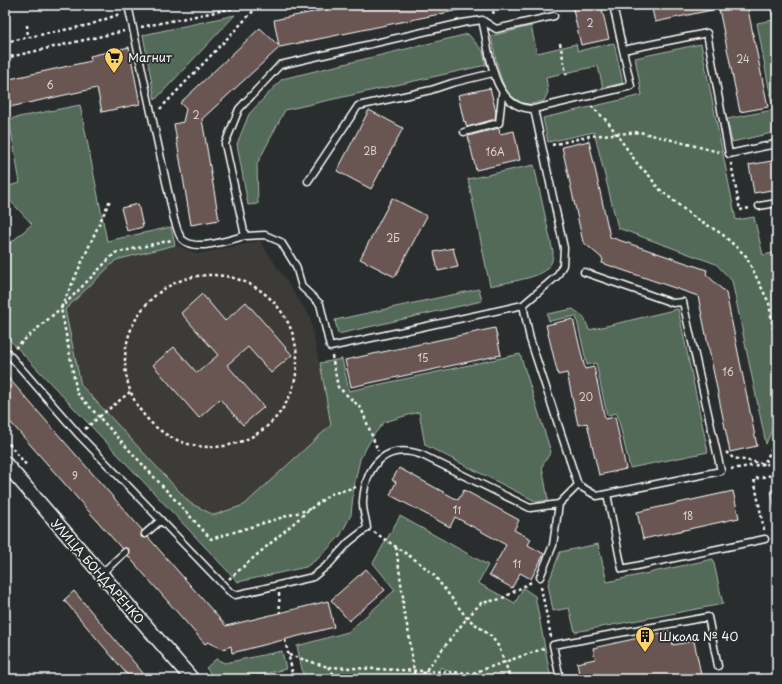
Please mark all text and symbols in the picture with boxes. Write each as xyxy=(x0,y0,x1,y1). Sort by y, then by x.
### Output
house number: 2 xyxy=(586,15,594,30)
supermarket icon: Магнит xyxy=(103,46,125,74)
place label: Магнит xyxy=(128,48,173,66)
house number: 24 xyxy=(736,51,750,66)
house number: 6 xyxy=(46,77,54,92)
house number: 2 xyxy=(192,107,200,122)
house number: 2В xyxy=(363,143,377,158)
house number: 16А xyxy=(485,144,505,159)
house number: 2Б xyxy=(386,230,400,245)
house number: 15 xyxy=(418,350,428,365)
house number: 16 xyxy=(722,364,734,379)
house number: 20 xyxy=(579,389,593,404)
house number: 9 xyxy=(72,468,78,483)
house number: 11 xyxy=(453,502,461,517)
house number: 18 xyxy=(683,508,693,523)
street label: УЛИЦА БОНДАРЕНКО xyxy=(47,514,149,628)
house number: 11 xyxy=(513,556,521,571)
building icon: Школа № 40 xyxy=(634,625,656,653)
place label: Школа № 40 xyxy=(659,627,738,645)

